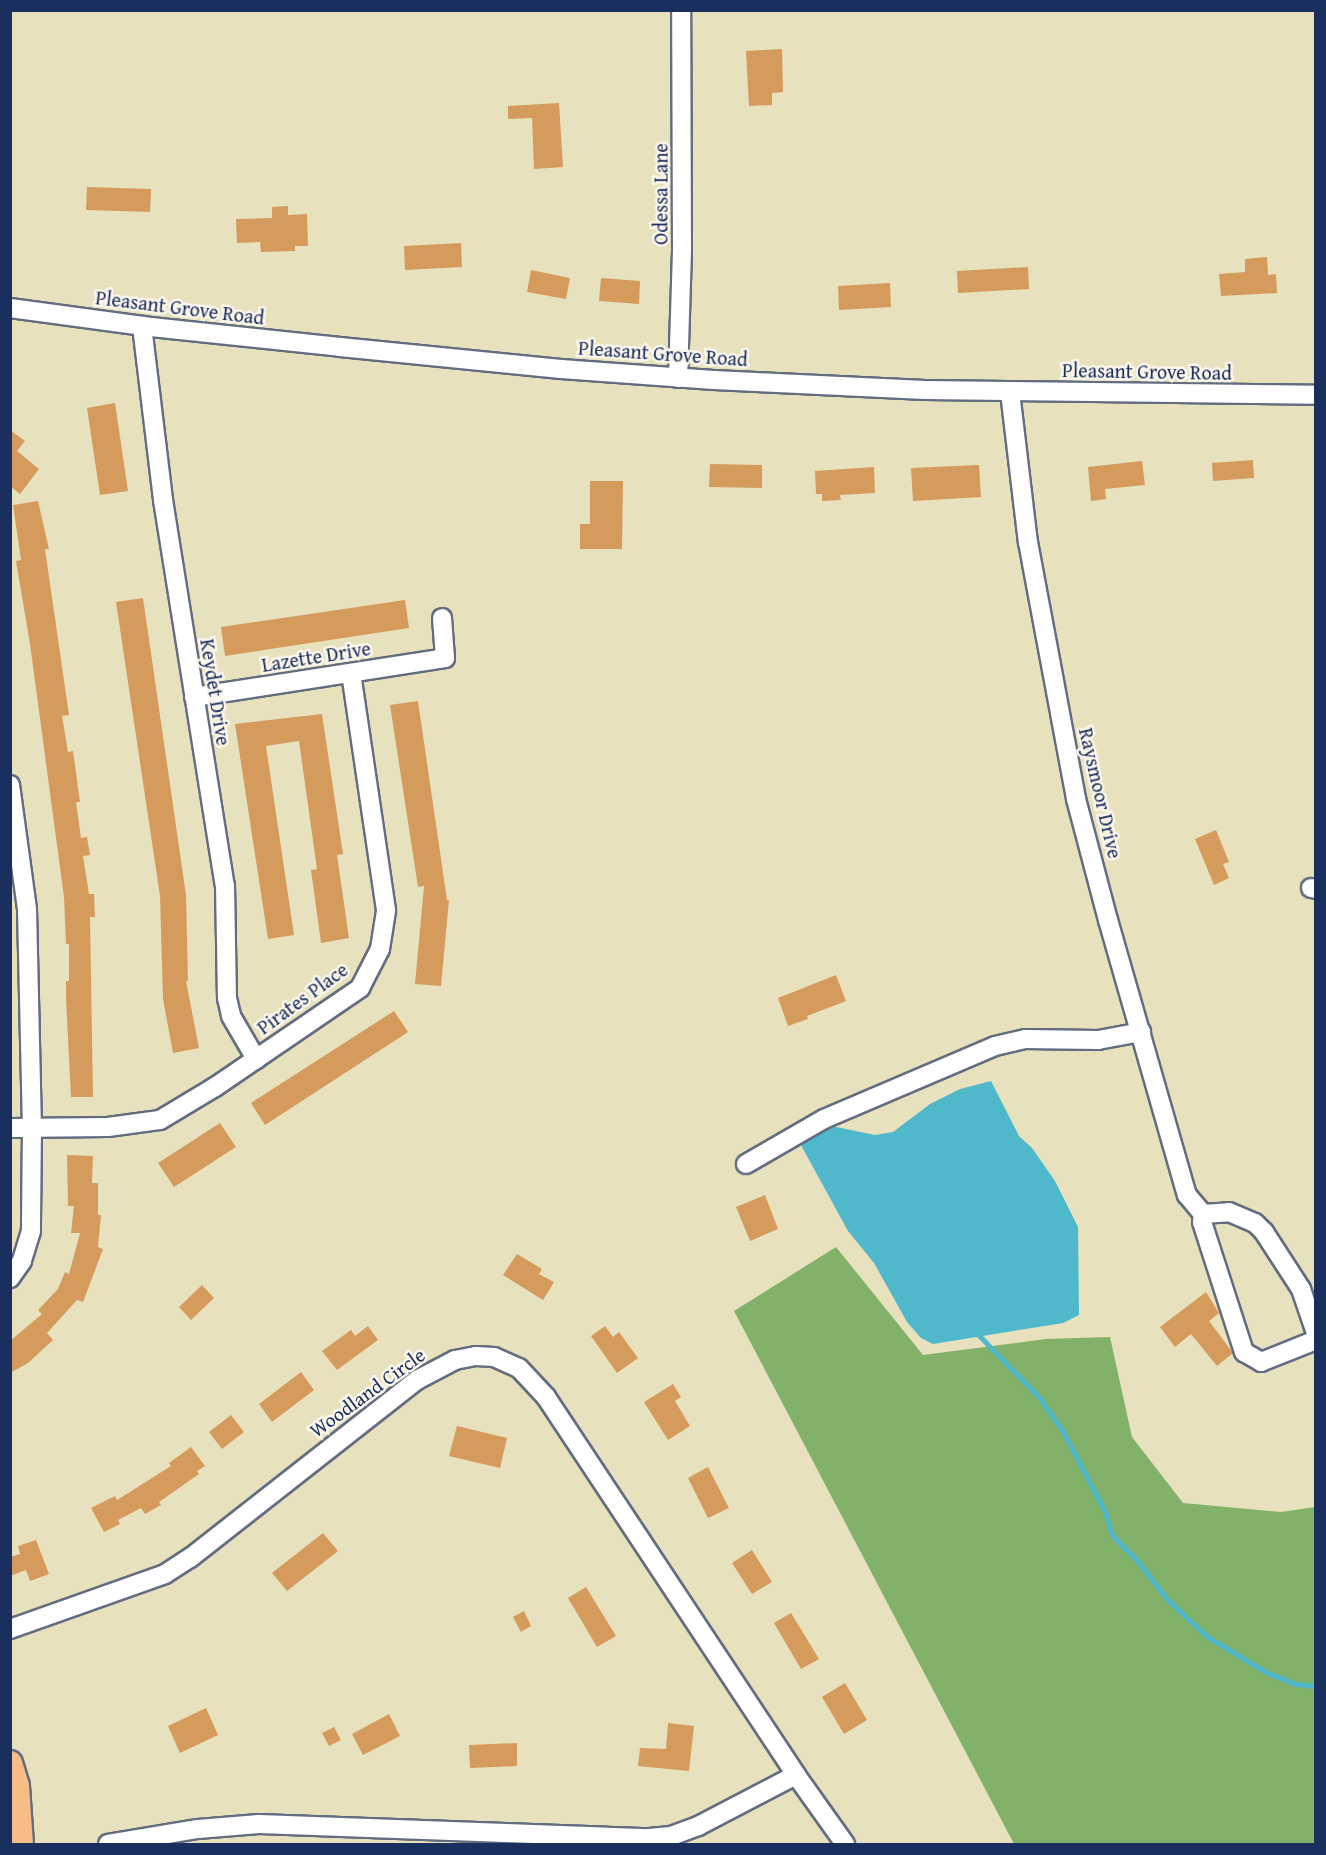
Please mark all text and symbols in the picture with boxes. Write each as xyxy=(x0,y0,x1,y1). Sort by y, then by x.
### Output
street label: Odessa Lane xyxy=(648,143,672,245)
street label: Pleasant Grove Road xyxy=(94,285,266,329)
street label: Pleasant Grove Road xyxy=(577,335,749,371)
street label: Pleasant Grove Road xyxy=(1062,358,1232,384)
street label: Lazette Drive xyxy=(260,636,372,676)
street label: Keydet Drive xyxy=(196,637,236,747)
street label: Raysmoor Drive xyxy=(1074,725,1128,861)
street label: Pirates Place xyxy=(252,957,352,1039)
street label: Woodland Circle xyxy=(305,1342,429,1442)

